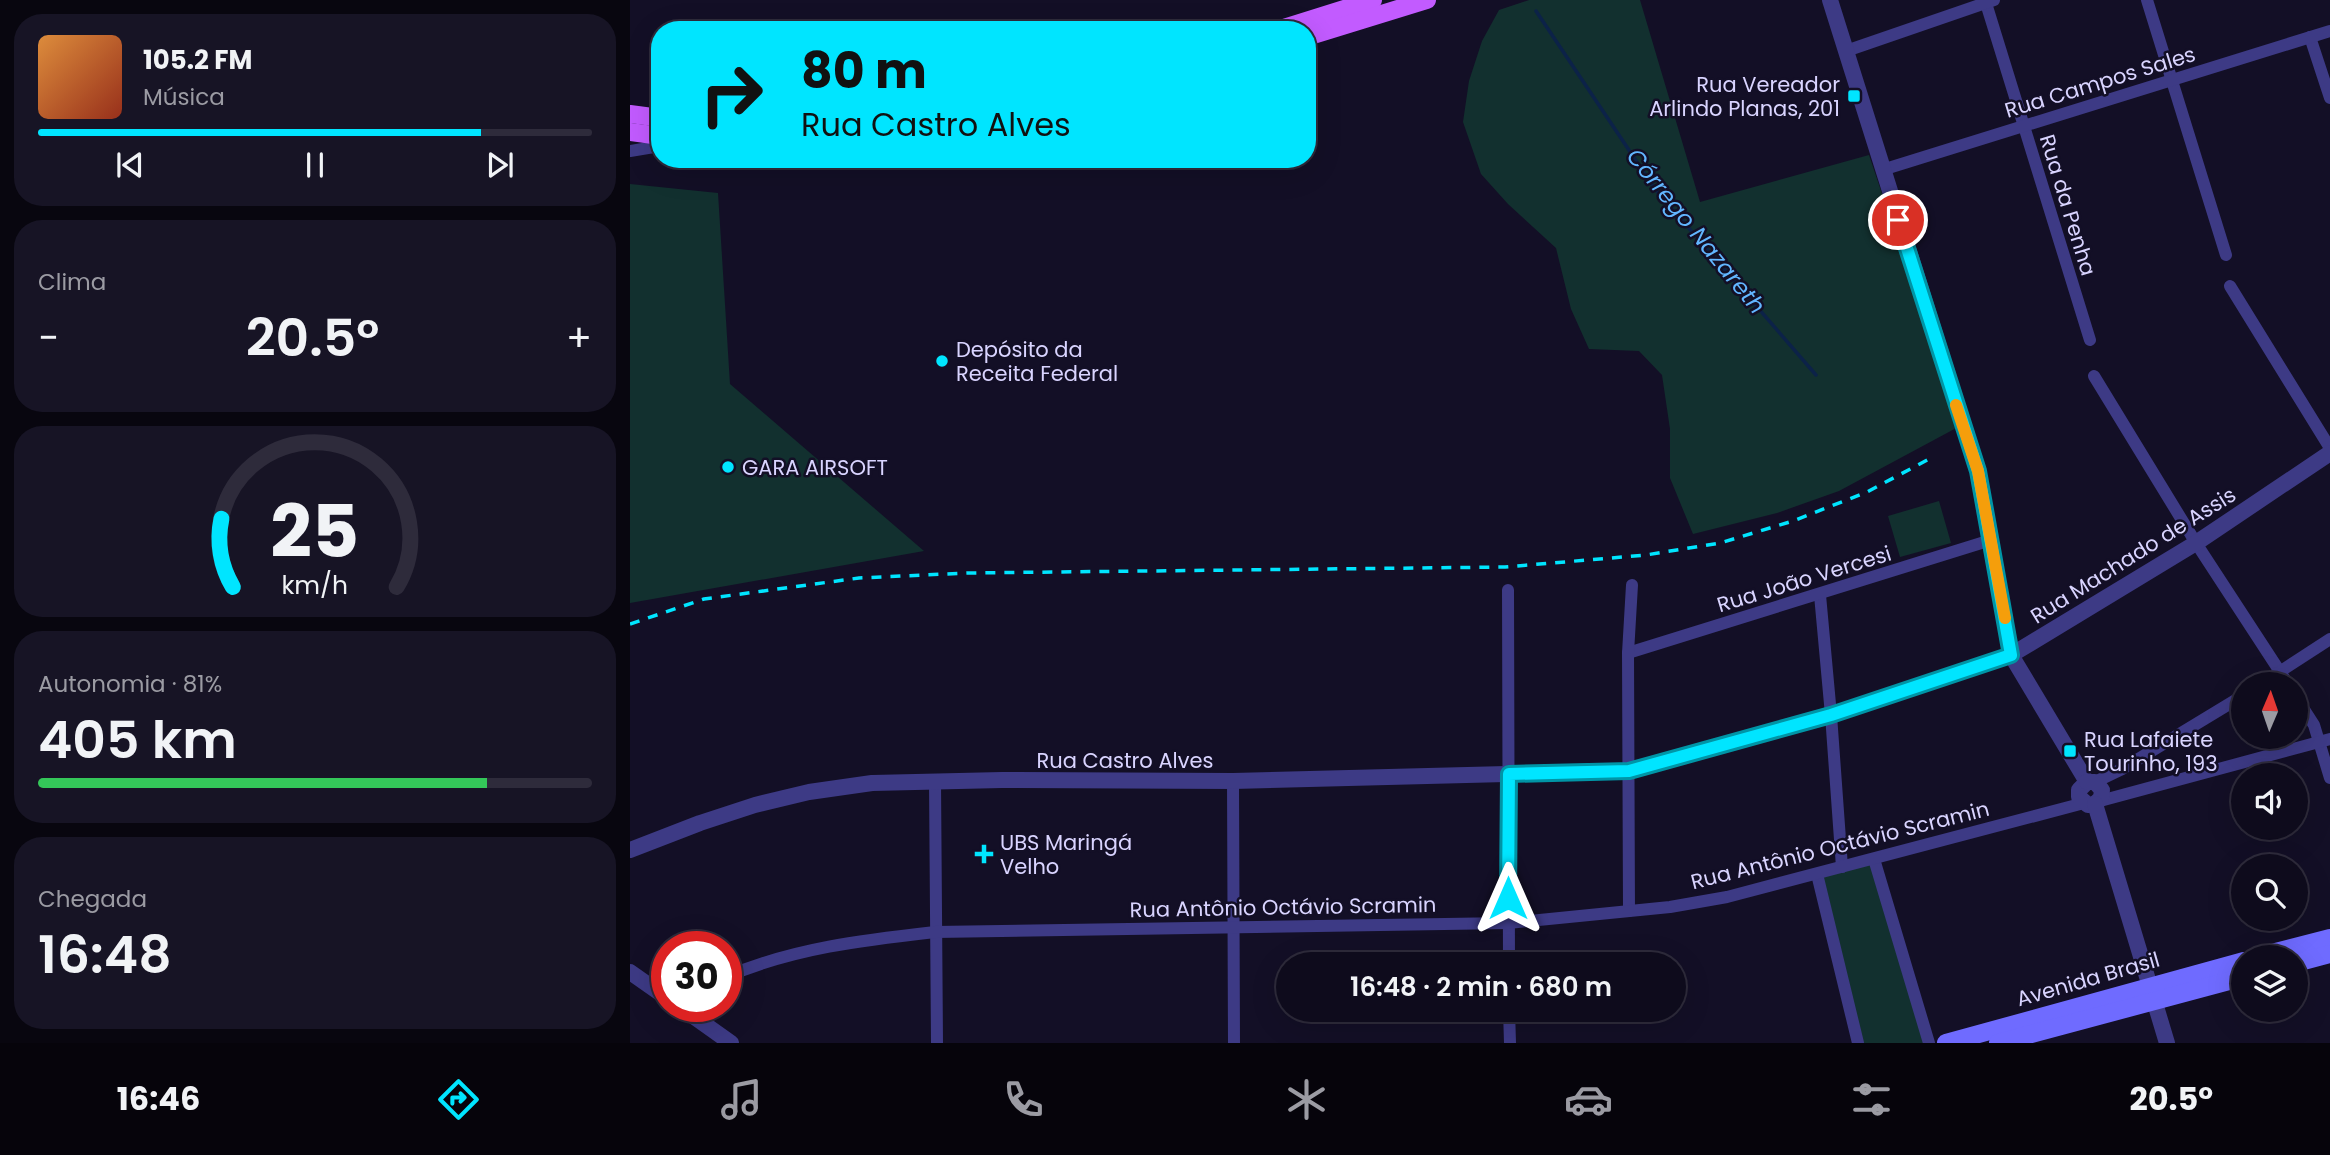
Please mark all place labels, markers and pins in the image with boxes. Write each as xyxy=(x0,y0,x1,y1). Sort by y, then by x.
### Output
place label: Rua Vereador Arlindo Planas, 201 xyxy=(1649,70,1840,123)
marker: Rua Vereador Arlindo Planas, 201 xyxy=(1846,88,1862,104)
pin xyxy=(1868,190,1928,250)
place label: Depósito da Receita Federal xyxy=(956,335,1118,388)
marker: Depósito da Receita Federal xyxy=(934,353,950,369)
place label: GARA AIRSOFT xyxy=(742,453,888,482)
marker: GARA AIRSOFT xyxy=(720,459,736,475)
place label: Rua Lafaiete Tourinho, 193 xyxy=(2084,725,2218,778)
marker: Rua Lafaiete Tourinho, 193 xyxy=(2062,743,2078,759)
place label: UBS Maringá Velho xyxy=(1000,828,1132,881)
marker: UBS Maringá Velho xyxy=(974,844,994,864)

